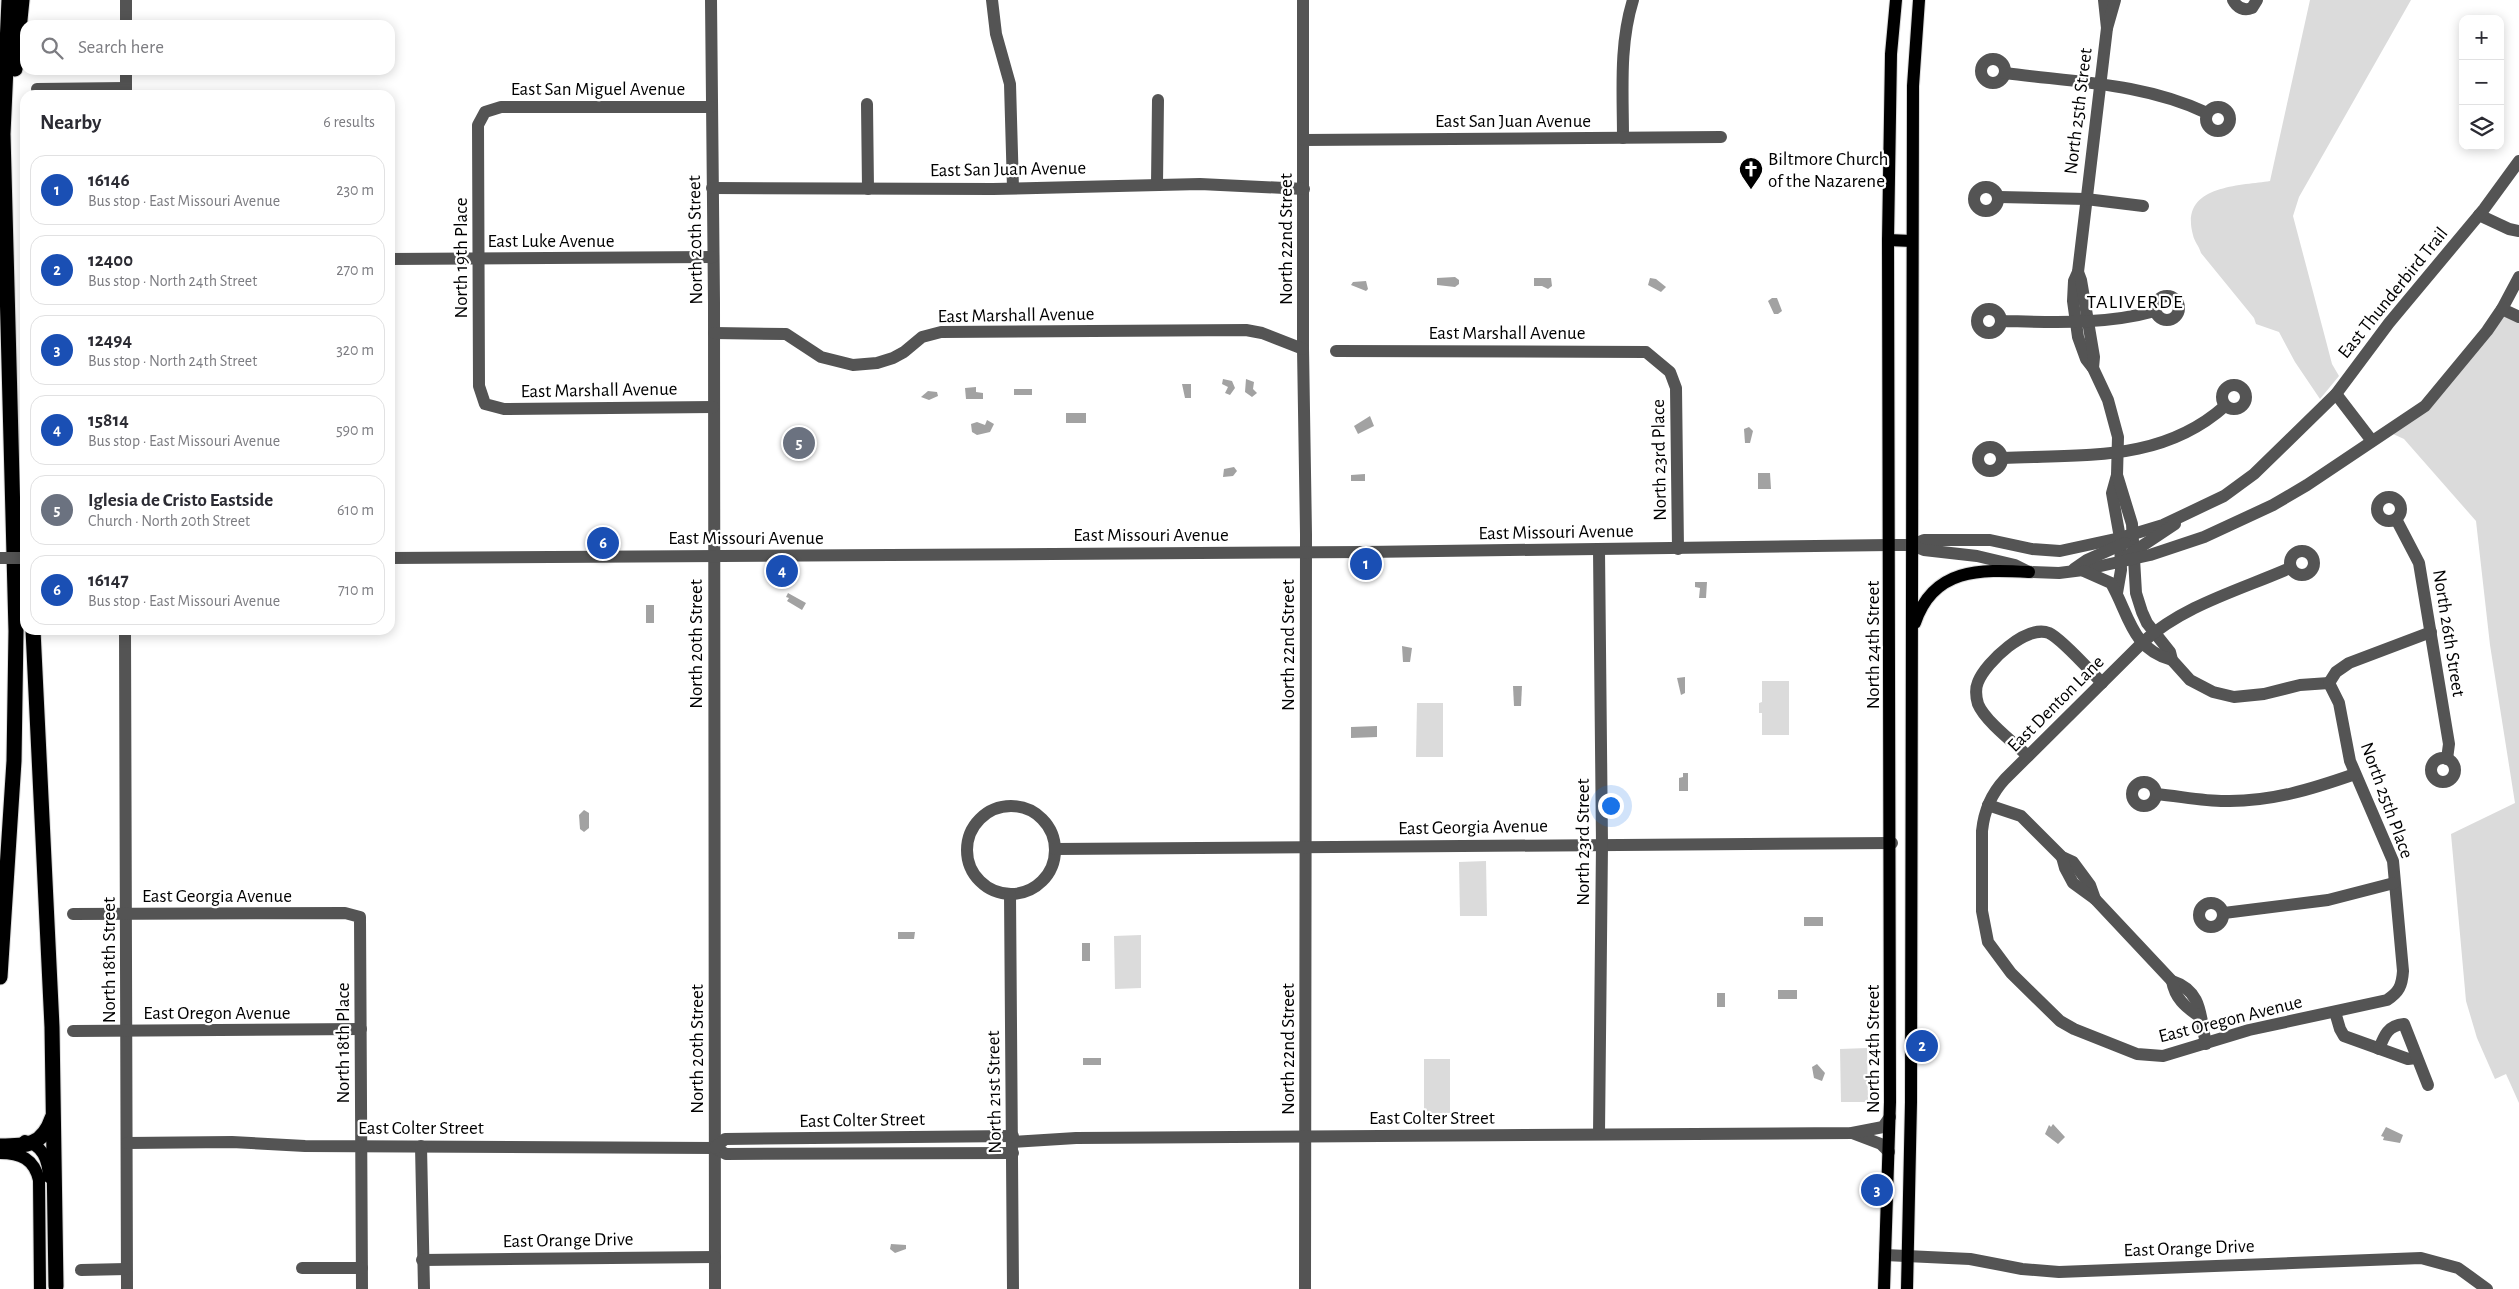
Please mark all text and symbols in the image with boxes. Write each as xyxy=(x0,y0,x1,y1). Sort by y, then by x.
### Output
map controls xyxy=(2459,15,2504,150)
button: + xyxy=(2459,15,2504,60)
search box xyxy=(20,20,395,75)
icon: search xyxy=(38,34,66,62)
text: Search here xyxy=(78,38,164,57)
street label: North 25th Street xyxy=(2061,47,2096,176)
button: − xyxy=(2459,60,2504,105)
street label: East San Miguel Avenue xyxy=(511,80,685,99)
button: layers xyxy=(2459,105,2504,150)
text: Nearby xyxy=(40,112,101,133)
street label: East San Juan Avenue xyxy=(1435,112,1591,131)
text: 6 results xyxy=(323,114,375,130)
place label: Biltmore Church of the Nazarene xyxy=(1768,150,1888,191)
church icon: Biltmore Church of the Nazarene xyxy=(1738,156,1764,190)
street label: East San Juan Avenue xyxy=(930,159,1086,180)
text: 16146 xyxy=(88,171,130,190)
street label: North 22nd Street xyxy=(1277,173,1296,305)
street label: North 20th Street xyxy=(685,175,706,305)
text: 1 xyxy=(54,182,60,198)
text: 230 m xyxy=(336,182,374,198)
text: Bus stop · East Missouri Avenue xyxy=(88,193,280,209)
street label: North 19th Place xyxy=(452,198,471,318)
street label: East Thunderbird Trail xyxy=(2335,224,2452,362)
street label: East Luke Avenue xyxy=(488,232,615,251)
text: 12400 xyxy=(88,251,133,270)
text: 2 xyxy=(53,262,61,278)
text: 270 m xyxy=(336,262,374,278)
text: Bus stop · North 24th Street xyxy=(88,273,257,289)
district label: TALIVERDE xyxy=(2086,292,2184,312)
street label: East Marshall Avenue xyxy=(937,305,1095,326)
street label: East Marshall Avenue xyxy=(1429,324,1585,343)
text: 12494 xyxy=(88,331,132,350)
text: 3 xyxy=(54,342,60,358)
text: 320 m xyxy=(336,342,374,358)
text: Bus stop · North 24th Street xyxy=(88,353,257,369)
street label: East Marshall Avenue xyxy=(520,380,678,401)
street label: North 23rd Place xyxy=(1649,399,1670,521)
text: 15814 xyxy=(88,411,129,430)
text: 4 xyxy=(53,422,61,438)
text: 590 m xyxy=(336,422,374,438)
pin: 5 xyxy=(783,424,815,462)
text: Bus stop · East Missouri Avenue xyxy=(88,433,280,449)
text: Iglesia de Cristo Eastside xyxy=(88,491,273,510)
text: 5 xyxy=(54,502,60,518)
text: 610 m xyxy=(337,502,374,518)
text: Church · North 20th Street xyxy=(88,513,250,529)
street label: East Missouri Avenue xyxy=(1478,522,1634,543)
pin: 6 xyxy=(587,524,619,562)
street label: East Missouri Avenue xyxy=(1073,526,1229,545)
street label: East Missouri Avenue xyxy=(668,529,824,548)
pin: 1 xyxy=(1350,545,1382,583)
pin: 4 xyxy=(766,552,798,590)
street label: North 26th Street xyxy=(2429,568,2468,698)
text: 16147 xyxy=(88,571,129,590)
street label: North 20th Street xyxy=(687,579,706,709)
street label: North 22nd Street xyxy=(1279,579,1298,711)
street label: North 24th Street xyxy=(1864,581,1883,709)
text: 6 xyxy=(53,582,61,598)
text: 710 m xyxy=(338,582,374,598)
text: Bus stop · East Missouri Avenue xyxy=(88,593,280,609)
street label: East Denton Lane xyxy=(2004,652,2108,756)
street label: North 25th Place xyxy=(2357,740,2416,861)
street label: North 23rd Street xyxy=(1574,778,1593,906)
your location xyxy=(1598,793,1624,819)
street label: East Georgia Avenue xyxy=(1398,817,1548,838)
street label: East Georgia Avenue xyxy=(142,887,292,906)
street label: North 18th Street xyxy=(100,897,119,1023)
street label: North 18th Place xyxy=(334,983,353,1103)
street label: North 22nd Street xyxy=(1279,983,1298,1115)
street label: North 20th Street xyxy=(688,984,707,1114)
street label: North 24th Street xyxy=(1864,985,1883,1113)
street label: East Oregon Avenue xyxy=(2157,992,2304,1046)
street label: East Oregon Avenue xyxy=(143,1004,291,1023)
pin: 2 xyxy=(1906,1027,1938,1065)
street label: North 21st Street xyxy=(984,1030,1005,1154)
street label: East Colter Street xyxy=(1369,1109,1495,1128)
street label: East Colter Street xyxy=(799,1110,925,1131)
street label: East Colter Street xyxy=(358,1119,484,1138)
pin: 3 xyxy=(1861,1171,1893,1209)
street label: East Orange Drive xyxy=(502,1230,634,1251)
street label: East Orange Drive xyxy=(2123,1237,2255,1260)

